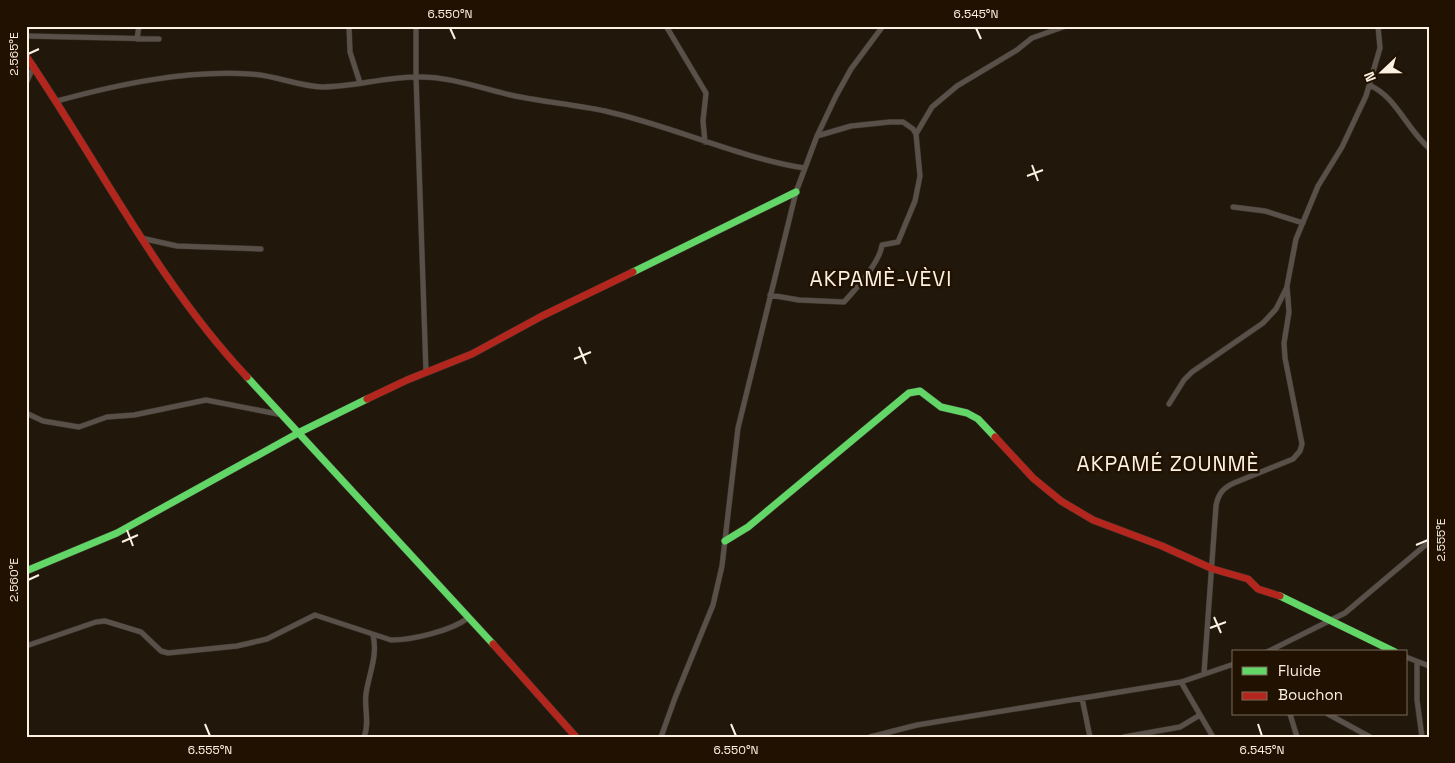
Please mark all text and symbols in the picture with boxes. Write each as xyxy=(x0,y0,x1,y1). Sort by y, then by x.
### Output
text: 6.550°N xyxy=(428,6,472,22)
text: 6.545°N xyxy=(954,6,998,22)
text: 2.565°E xyxy=(6,32,22,76)
north arrow xyxy=(1358,48,1408,98)
text: N xyxy=(1360,69,1380,85)
district label: AKPAMÈ-VÈVI xyxy=(810,265,952,292)
district label: AKPAMÉ ZOUNMÈ xyxy=(1077,450,1259,477)
text: 2.555°E xyxy=(1433,518,1449,562)
text: 2.560°E xyxy=(6,558,22,602)
legend xyxy=(1232,650,1408,716)
text: Fluide xyxy=(1278,661,1321,680)
text: Bouchon xyxy=(1278,685,1343,704)
text: 6.555°N xyxy=(188,742,232,758)
text: 6.550°N xyxy=(714,742,758,758)
text: 6.545°N xyxy=(1240,742,1284,758)

